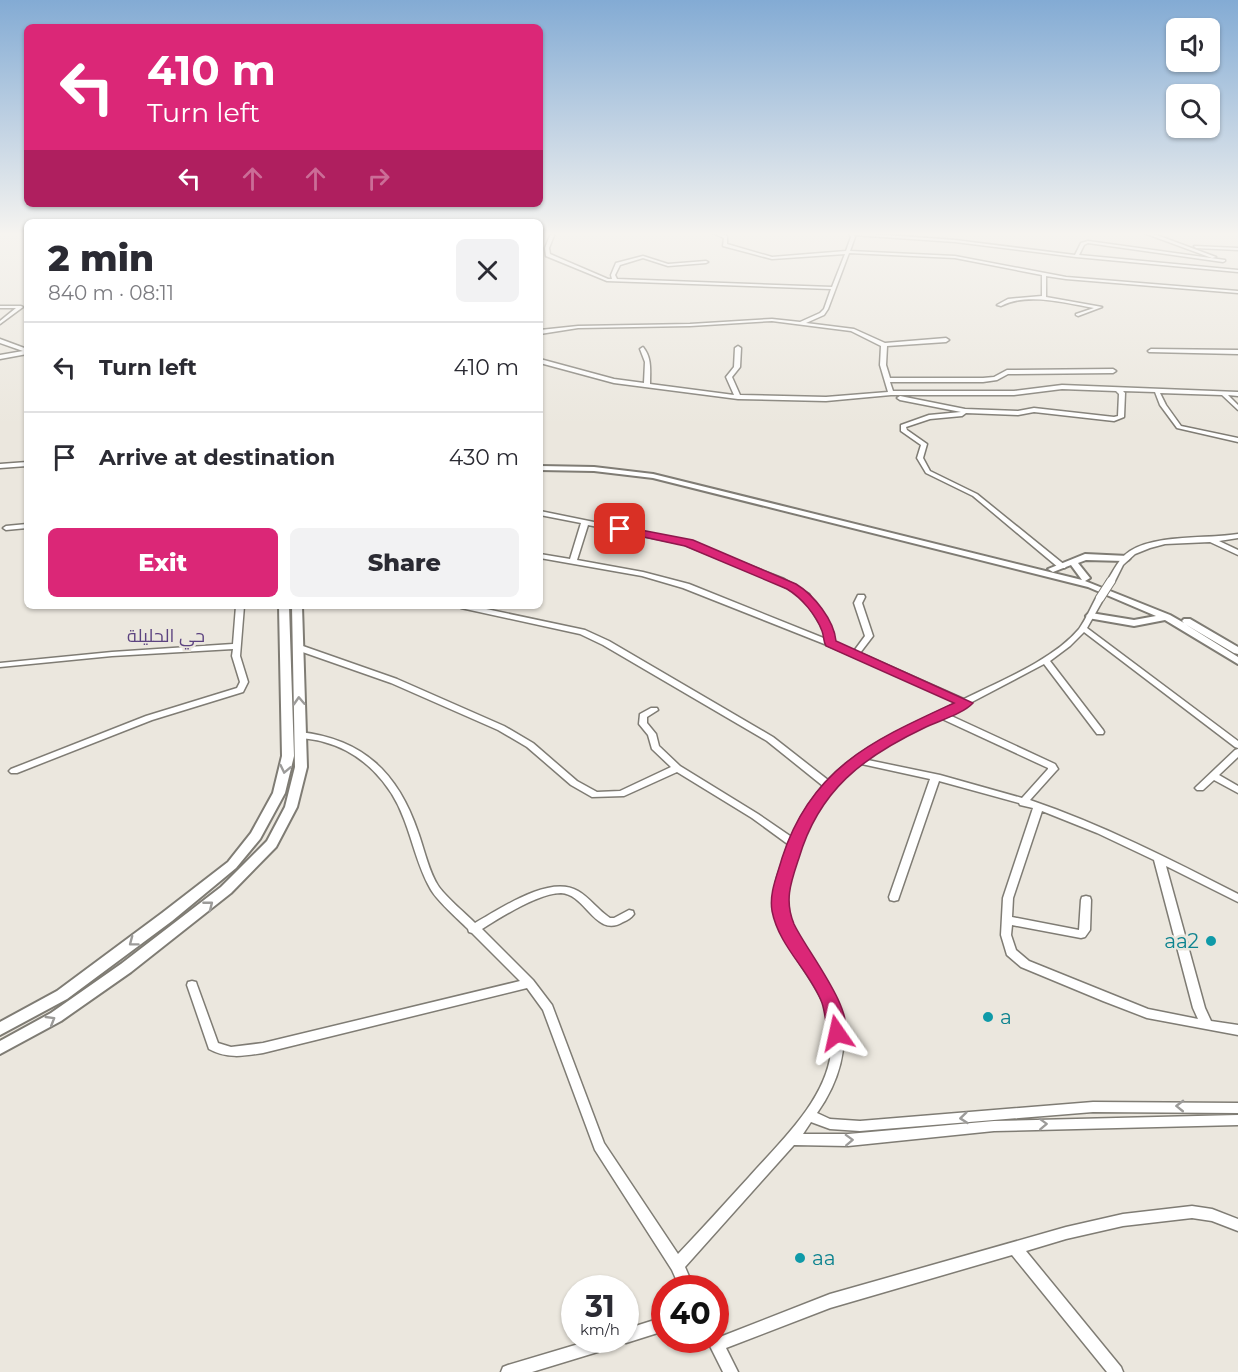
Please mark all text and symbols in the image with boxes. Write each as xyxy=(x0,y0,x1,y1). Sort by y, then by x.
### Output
map controls xyxy=(1166,18,1220,138)
button: sound xyxy=(1166,18,1220,72)
text: 410 m xyxy=(147,44,276,96)
icon: left xyxy=(48,48,126,126)
button: search xyxy=(1166,84,1220,138)
text: Turn left xyxy=(147,96,260,129)
icon: left xyxy=(173,162,206,195)
icon: ahead xyxy=(236,162,269,195)
icon: ahead xyxy=(299,162,332,195)
icon: right xyxy=(362,162,395,195)
text: 2 min xyxy=(48,236,154,280)
button: close xyxy=(456,239,519,302)
text: 840 m · 08:11 xyxy=(48,281,174,305)
icon: left xyxy=(48,351,81,384)
text: Turn left xyxy=(99,354,197,381)
text: 410 m xyxy=(453,354,519,381)
icon: arrive xyxy=(48,441,81,474)
text: Arrive at destination xyxy=(99,444,335,471)
text: 430 m xyxy=(449,444,519,471)
pin xyxy=(594,503,645,554)
icon: arrive xyxy=(603,512,636,545)
button: Exit xyxy=(48,528,278,597)
button: Share xyxy=(290,528,519,597)
district label: حي الحليلة xyxy=(127,625,205,650)
one-way arrow xyxy=(293,697,306,706)
one-way arrow xyxy=(280,764,293,774)
one-way arrow xyxy=(202,901,213,912)
place label: aa2 xyxy=(1164,929,1199,953)
marker: aa2 xyxy=(1204,934,1218,948)
one-way arrow xyxy=(129,935,140,946)
position arrow xyxy=(805,1001,869,1065)
place label: a xyxy=(1000,1005,1012,1029)
marker: a xyxy=(981,1010,995,1024)
one-way arrow xyxy=(45,1015,55,1027)
one-way arrow xyxy=(1175,1100,1184,1112)
one-way arrow xyxy=(959,1111,969,1124)
one-way arrow xyxy=(1039,1118,1048,1131)
one-way arrow xyxy=(845,1133,854,1146)
place label: aa xyxy=(812,1246,836,1270)
marker: aa xyxy=(793,1251,807,1265)
speed limit sign: 40 xyxy=(651,1275,729,1353)
text: 31 xyxy=(585,1288,615,1325)
text: km/h xyxy=(580,1320,620,1339)

